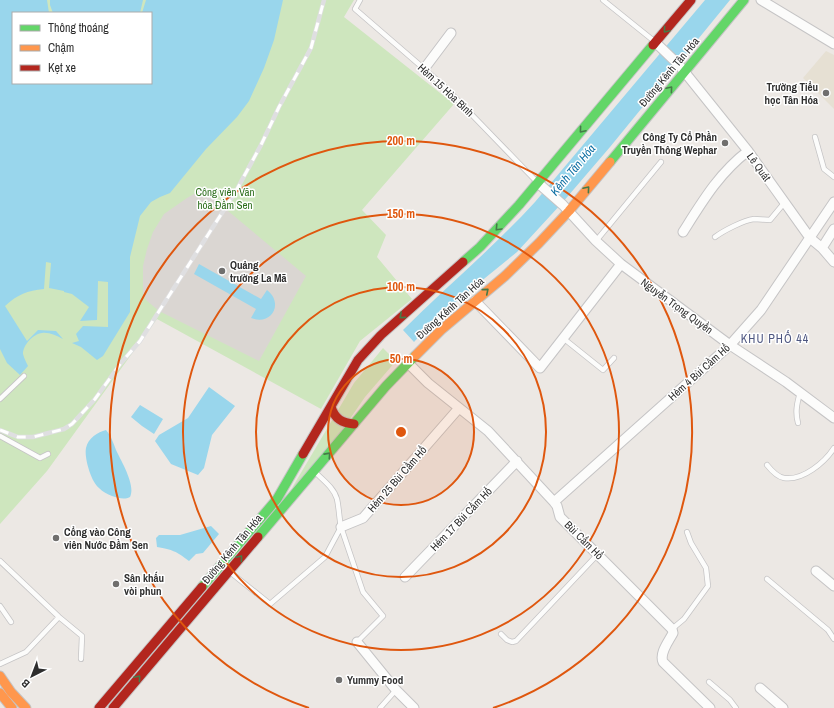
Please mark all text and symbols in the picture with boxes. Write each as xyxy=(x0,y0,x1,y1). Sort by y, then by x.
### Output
legend xyxy=(12,12,152,84)
text: Thông thoáng xyxy=(48,20,109,36)
one-way arrow xyxy=(663,25,670,32)
street label: Đường Kênh Tân Hóa xyxy=(636,34,702,110)
text: Chậm xyxy=(48,40,74,56)
text: Kẹt xe xyxy=(48,60,76,76)
street label: Hẻm 15 Hòa Bình xyxy=(415,60,477,120)
place label: Trường Tiểu học Tân Hóa xyxy=(765,80,818,107)
one-way arrow xyxy=(666,87,673,94)
marker: Trường Tiểu học Tân Hóa xyxy=(821,88,831,98)
one-way arrow xyxy=(580,125,587,132)
place label: Công Ty Cổ Phần Truyền Thông Wephar xyxy=(622,130,717,157)
text: 200 m xyxy=(387,133,415,149)
marker: Công Ty Cổ Phần Truyền Thông Wephar xyxy=(720,138,730,148)
water label: Kênh Tân Hóa xyxy=(547,141,599,199)
street label: Lê Quát xyxy=(744,150,774,184)
park label: Công viên Văn hóa Đầm Sen xyxy=(195,185,255,212)
one-way arrow xyxy=(583,187,590,194)
text: 150 m xyxy=(387,206,415,222)
one-way arrow xyxy=(495,223,502,231)
place label: Quảng trường La Mã xyxy=(230,258,287,285)
marker: Quảng trường La Mã xyxy=(217,266,227,276)
street label: Đường Kênh Tân Hóa xyxy=(413,274,487,342)
street label: Nguyễn Trọng Quyền xyxy=(638,275,716,337)
text: 100 m xyxy=(387,279,415,295)
one-way arrow xyxy=(481,289,489,296)
one-way arrow xyxy=(399,311,407,319)
district label: KHU PHỐ 44 xyxy=(741,329,809,347)
street label: Hẻm 4 Bùi Cầm Hổ xyxy=(665,341,733,403)
text: 50 m xyxy=(390,351,412,367)
centre of rings xyxy=(394,425,408,439)
street label: Hẻm 25 Bùi Cầm Hổ xyxy=(364,443,430,515)
one-way arrow xyxy=(323,452,331,460)
street label: Hẻm 17 Bùi Cẩm Hổ xyxy=(427,484,495,554)
street label: Đường Kênh Tân Hóa xyxy=(199,511,265,587)
street label: Bùi Cẩm Hổ xyxy=(562,518,606,562)
place label: Cổng vào Công viên Nước Đầm Sen xyxy=(64,525,148,552)
marker: Cổng vào Công viên Nước Đầm Sen xyxy=(51,533,61,543)
one-way arrow xyxy=(236,555,243,562)
place label: Sân khấu vòi phun xyxy=(124,571,164,598)
marker: Sân khấu vòi phun xyxy=(111,579,121,589)
north arrow xyxy=(12,656,52,696)
place label: Yummy Food xyxy=(347,673,403,687)
marker: Yummy Food xyxy=(334,675,344,685)
text: B xyxy=(18,676,32,691)
one-way arrow xyxy=(133,676,140,683)

